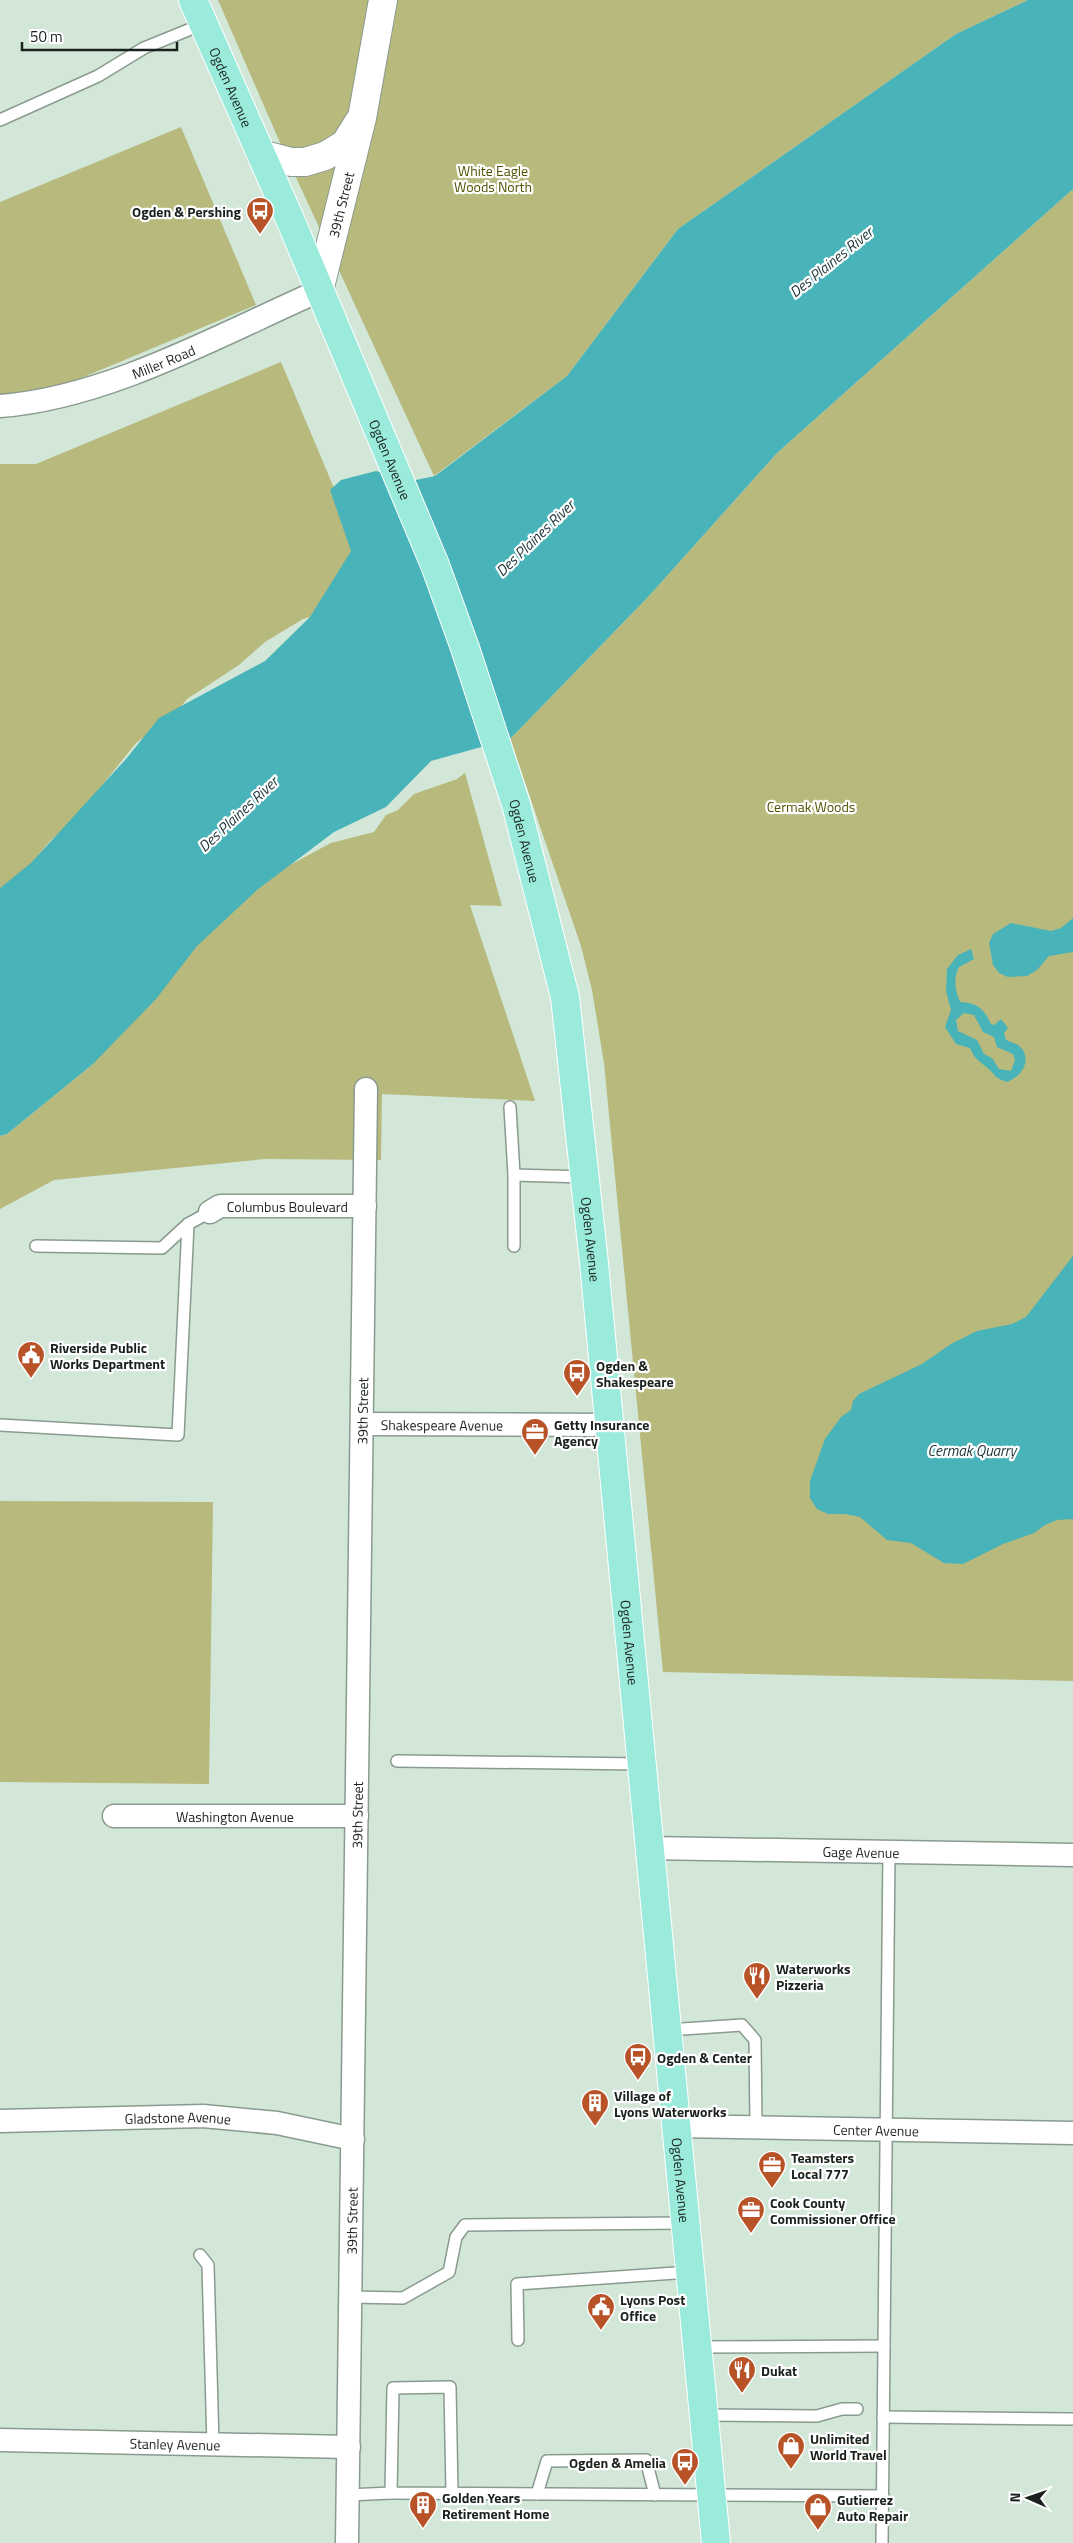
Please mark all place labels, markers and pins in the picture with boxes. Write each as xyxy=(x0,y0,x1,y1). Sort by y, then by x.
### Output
bus stop icon: Ogden & Pershing xyxy=(245,196,275,235)
place label: Ogden & Pershing xyxy=(132,201,242,222)
place label: Riverside Public Works Department xyxy=(50,1337,165,1374)
public building icon: Riverside Public Works Department xyxy=(16,1340,46,1379)
place label: Ogden & Shakespeare xyxy=(596,1355,674,1392)
bus stop icon: Ogden & Shakespeare xyxy=(562,1358,592,1397)
place label: Getty Insurance Agency xyxy=(554,1414,650,1451)
office icon: Getty Insurance Agency xyxy=(520,1417,550,1456)
place label: Waterworks Pizzeria xyxy=(776,1958,851,1995)
restaurant icon: Waterworks Pizzeria xyxy=(742,1961,772,2000)
bus stop icon: Ogden & Center xyxy=(623,2042,653,2081)
place label: Ogden & Center xyxy=(657,2047,752,2068)
place label: Village of Lyons Waterworks xyxy=(614,2085,727,2122)
building icon: Village of Lyons Waterworks xyxy=(580,2088,610,2127)
place label: Teamsters Local 777 xyxy=(791,2147,854,2184)
office icon: Teamsters Local 777 xyxy=(757,2150,787,2189)
place label: Cook County Commissioner Office xyxy=(770,2192,896,2229)
office icon: Cook County Commissioner Office xyxy=(736,2195,766,2234)
place label: Lyons Post Office xyxy=(620,2289,685,2326)
public building icon: Lyons Post Office xyxy=(586,2292,616,2331)
restaurant icon: Dukat xyxy=(727,2355,757,2394)
place label: Dukat xyxy=(761,2360,797,2381)
place label: Unlimited World Travel xyxy=(810,2428,887,2465)
shop icon: Unlimited World Travel xyxy=(776,2431,806,2470)
bus stop icon: Ogden & Amelia xyxy=(670,2447,700,2486)
place label: Ogden & Amelia xyxy=(569,2452,666,2473)
place label: Golden Years Retirement Home xyxy=(442,2487,549,2524)
place label: Gutierrez Auto Repair xyxy=(837,2489,908,2526)
building icon: Golden Years Retirement Home xyxy=(408,2490,438,2529)
shop icon: Gutierrez Auto Repair xyxy=(803,2492,833,2531)

